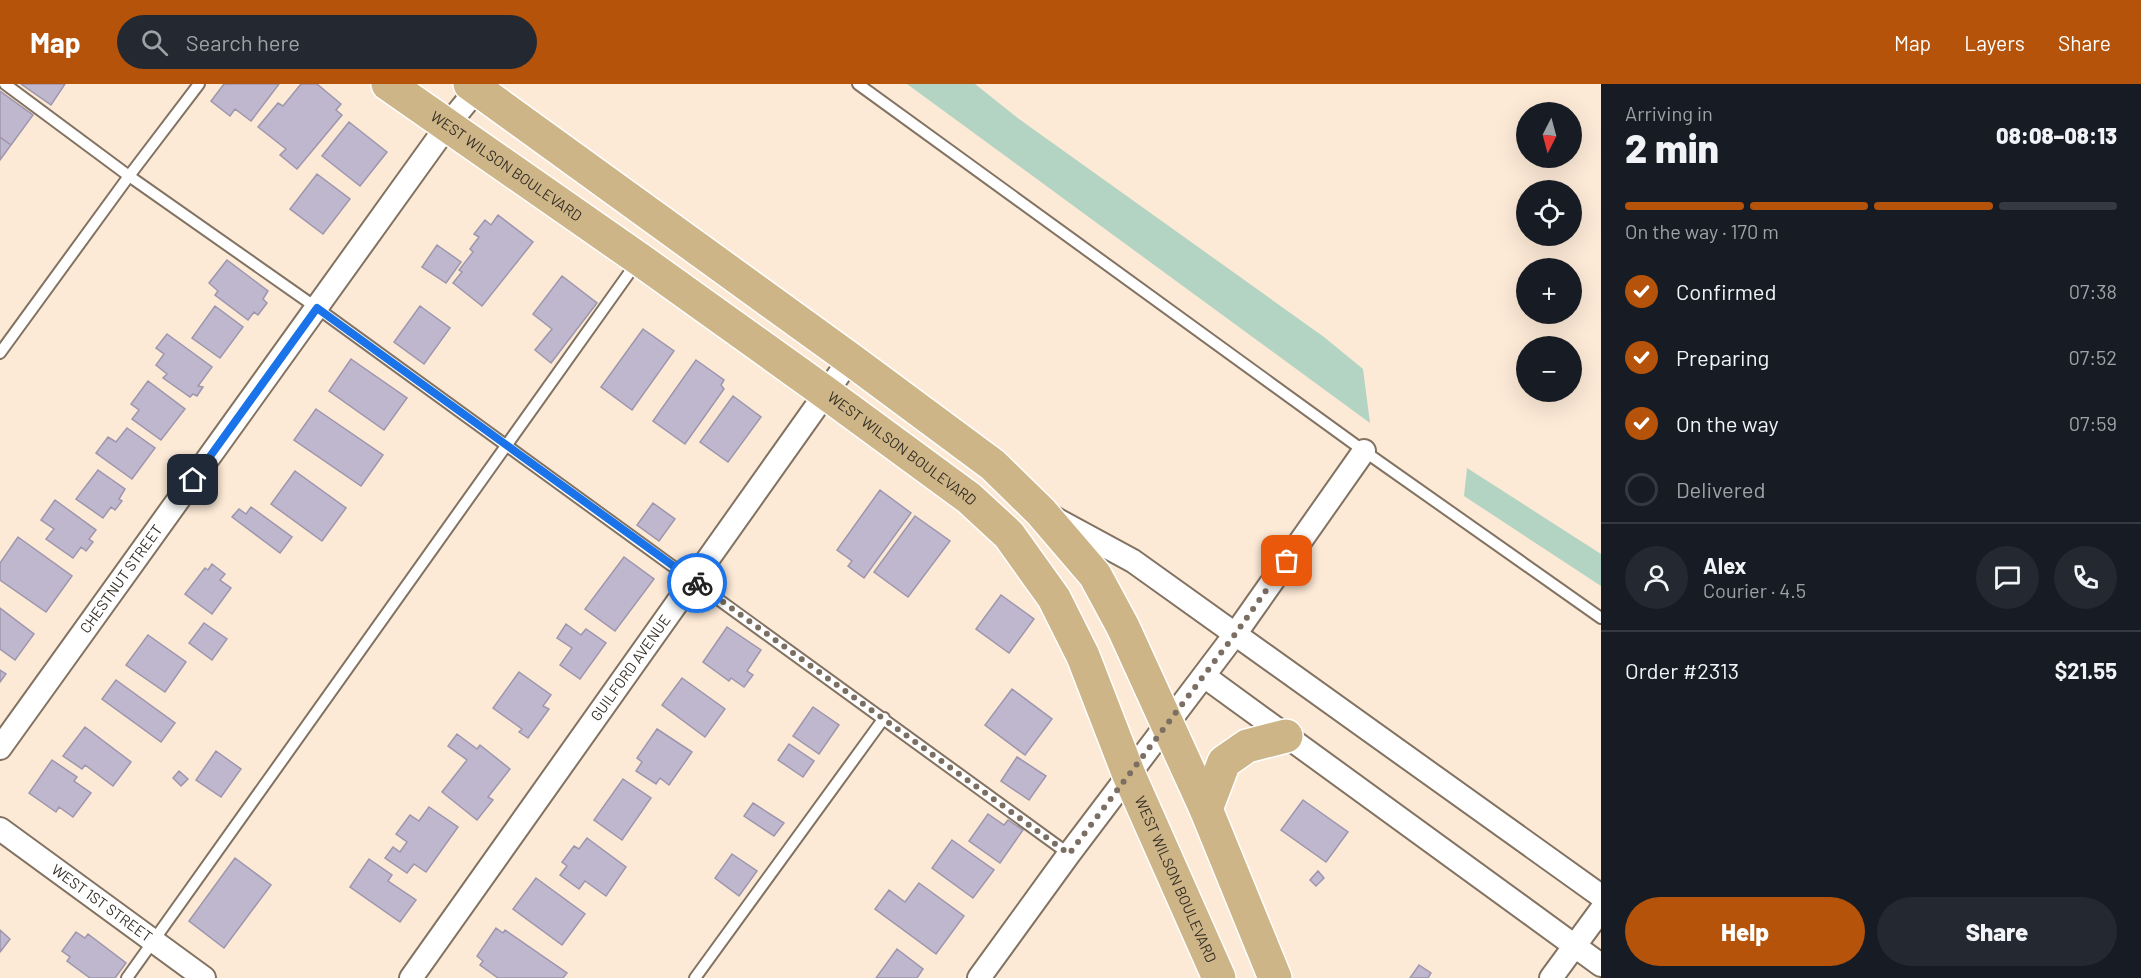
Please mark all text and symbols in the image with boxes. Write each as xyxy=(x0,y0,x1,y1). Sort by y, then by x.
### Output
search box xyxy=(117,15,537,69)
text: Map xyxy=(30,25,81,59)
icon: search xyxy=(138,26,171,59)
text: Search here xyxy=(186,29,300,55)
text: Map xyxy=(1894,30,1931,55)
text: Layers xyxy=(1964,30,2025,55)
text: Share xyxy=(2058,30,2111,55)
text: Arriving in xyxy=(1625,101,1713,125)
north arrow xyxy=(1516,102,1582,168)
map controls xyxy=(1516,102,1582,402)
street label: WEST WILSON BOULEVARD xyxy=(428,107,586,224)
text: 08:08–08:13 xyxy=(1996,122,2117,148)
text: 2 min xyxy=(1625,124,1719,171)
button: locate xyxy=(1516,180,1582,246)
text: On the way · 170 m xyxy=(1625,219,1779,243)
button: + xyxy=(1516,258,1582,324)
icon: check xyxy=(1625,275,1658,308)
text: Confirmed xyxy=(1676,278,1776,304)
text: 07:38 xyxy=(2069,279,2117,303)
button: − xyxy=(1516,336,1582,402)
icon: check xyxy=(1625,341,1658,374)
text: Preparing xyxy=(1676,344,1769,370)
text: 07:52 xyxy=(2068,345,2117,369)
street label: WEST WILSON BOULEVARD xyxy=(824,387,981,508)
icon: check xyxy=(1625,407,1658,440)
text: On the way xyxy=(1676,410,1779,436)
text: 07:59 xyxy=(2069,411,2117,435)
pin xyxy=(167,454,218,505)
icon: home xyxy=(176,463,209,496)
text: Delivered xyxy=(1676,476,1765,502)
street label: CHESTNUT STREET xyxy=(76,521,166,636)
pin xyxy=(1261,535,1312,586)
icon: bag xyxy=(1270,544,1303,577)
button: person xyxy=(1625,546,1688,609)
button: chat xyxy=(1976,546,2039,609)
button: phone xyxy=(2054,546,2117,609)
text: Alex xyxy=(1703,552,1746,578)
courier xyxy=(667,553,727,613)
icon: bike xyxy=(681,567,714,600)
text: Courier · 4.5 xyxy=(1703,578,1806,602)
street label: GUILFORD AVENUE xyxy=(586,611,674,724)
text: Order #2313 xyxy=(1625,657,1739,683)
text: $21.55 xyxy=(2055,657,2117,683)
street label: WEST WILSON BOULEVARD xyxy=(1131,793,1221,965)
street label: WEST 1ST STREET xyxy=(48,860,156,945)
button: Help xyxy=(1625,897,1865,966)
button: Share xyxy=(1877,897,2117,966)

